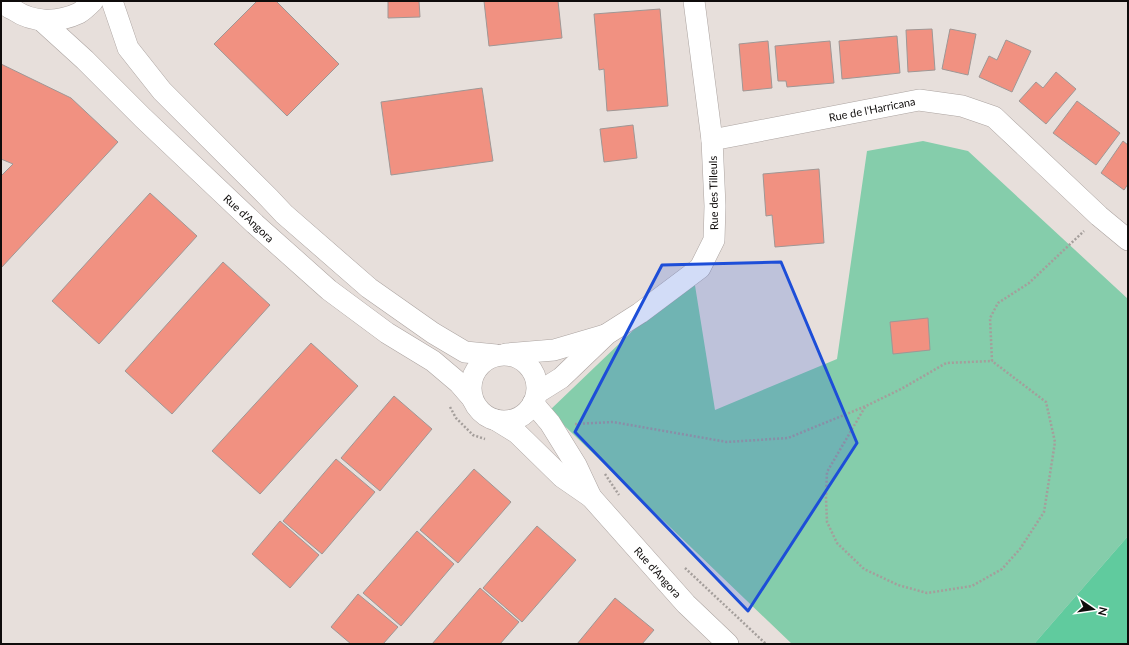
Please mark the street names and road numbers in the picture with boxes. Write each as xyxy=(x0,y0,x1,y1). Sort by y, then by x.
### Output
street label: Rue de l'Harricana xyxy=(828,94,916,124)
street label: Rue des Tilleuls xyxy=(706,156,720,230)
street label: Rue d'Angora xyxy=(221,191,277,245)
street label: Rue d'Angora xyxy=(632,544,684,600)

